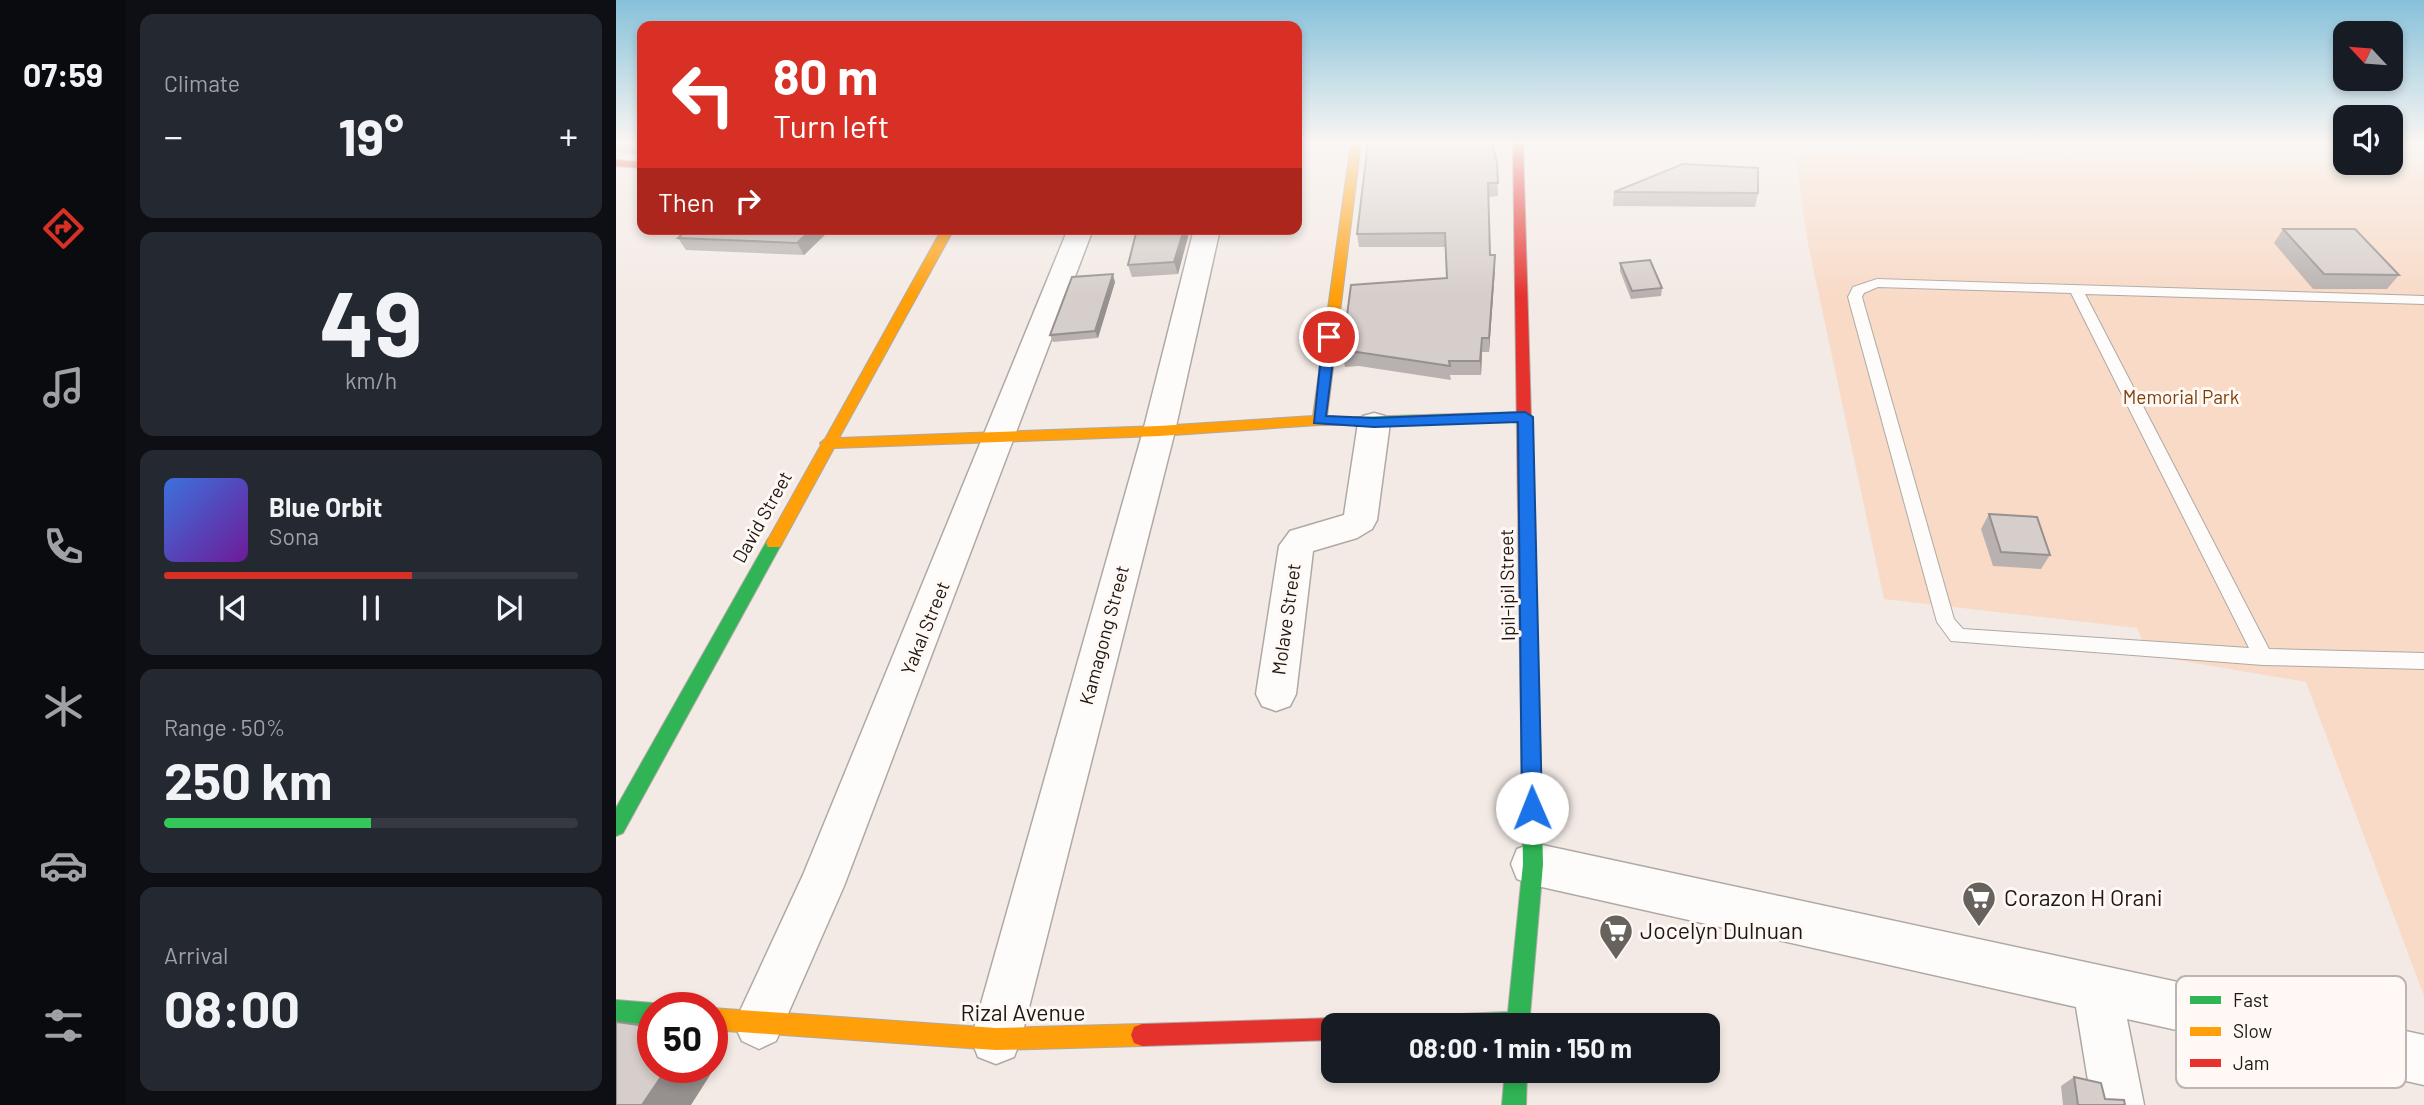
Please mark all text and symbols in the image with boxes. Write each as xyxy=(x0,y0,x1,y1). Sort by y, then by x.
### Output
north arrow xyxy=(2333,21,2403,91)
map controls xyxy=(2333,21,2403,175)
text: 80 m xyxy=(773,46,878,105)
icon: left xyxy=(658,49,749,140)
text: 07:59 xyxy=(23,55,103,93)
text: Climate xyxy=(164,69,240,97)
text: 19° xyxy=(338,104,404,166)
button: sound xyxy=(2333,105,2403,175)
text: Turn left xyxy=(773,106,890,144)
text: − xyxy=(164,112,183,158)
text: + xyxy=(559,112,578,158)
icon: right xyxy=(729,182,767,220)
text: Then xyxy=(658,186,715,217)
icon: directions xyxy=(39,204,88,253)
text: 49 xyxy=(319,266,423,375)
pin xyxy=(1299,307,1359,367)
icon: arrive xyxy=(1310,318,1348,356)
icon: music xyxy=(39,363,88,412)
text: km/h xyxy=(345,366,397,394)
park label: Memorial Park xyxy=(2123,385,2239,408)
street label: David Street xyxy=(727,467,796,567)
text: Blue Orbit xyxy=(269,491,382,522)
icon: phone xyxy=(39,522,88,571)
text: Sona xyxy=(269,522,319,550)
street label: Ipil-ipil Street xyxy=(1494,529,1519,641)
street label: Molave Street xyxy=(1266,562,1305,676)
street label: Kamagong Street xyxy=(1074,563,1133,707)
street label: Yakal Street xyxy=(895,578,954,678)
icon: previous xyxy=(214,589,252,627)
icon: pause xyxy=(352,589,390,627)
icon: next xyxy=(490,589,528,627)
icon: climate xyxy=(39,682,88,731)
text: Range · 50% xyxy=(164,713,285,741)
text: 250 km xyxy=(164,748,332,810)
position arrow xyxy=(1495,771,1569,845)
icon: car xyxy=(39,841,88,890)
supermarket icon: Corazon H Orani xyxy=(1960,879,1998,928)
place label: Corazon H Orani xyxy=(2004,883,2163,911)
supermarket icon: Jocelyn Dulnuan xyxy=(1597,912,1635,961)
place label: Jocelyn Dulnuan xyxy=(1640,916,1803,944)
text: Arrival xyxy=(164,941,228,969)
text: 08:00 xyxy=(164,976,300,1038)
legend xyxy=(2176,976,2406,1088)
text: Fast xyxy=(2233,988,2269,1011)
speed limit sign: 50 xyxy=(637,992,728,1083)
street label: Rizal Avenue xyxy=(961,998,1085,1026)
icon: filters xyxy=(39,1001,88,1050)
text: Slow xyxy=(2233,1019,2272,1042)
text: 08:00 · 1 min · 150 m xyxy=(1409,1032,1632,1063)
text: Jam xyxy=(2233,1051,2269,1074)

